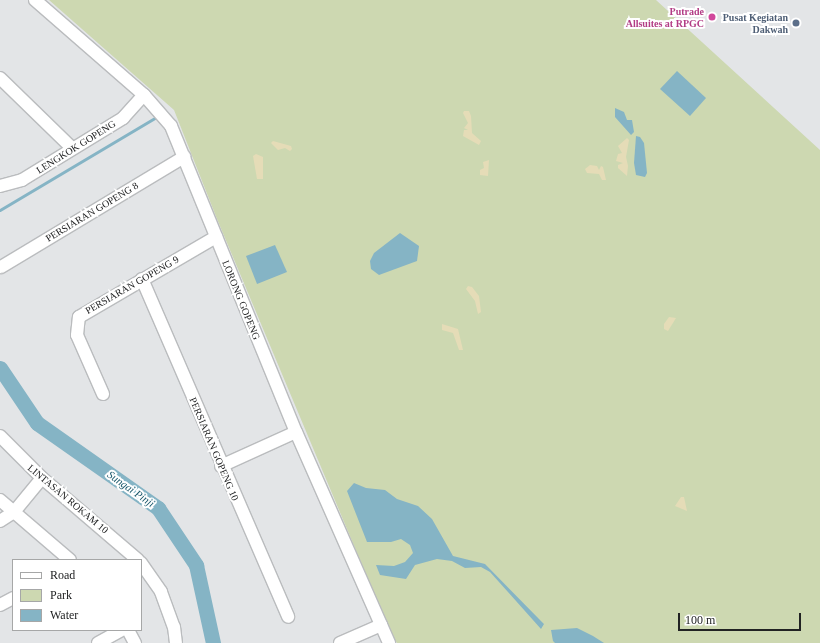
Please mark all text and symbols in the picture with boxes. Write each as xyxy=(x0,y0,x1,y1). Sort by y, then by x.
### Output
place label: Putrade Allsuites at RPGC xyxy=(626,5,704,28)
place label: Pusat Kegiatan Dakwah xyxy=(723,11,788,34)
marker: Putrade Allsuites at RPGC xyxy=(707,12,717,22)
marker: Pusat Kegiatan Dakwah xyxy=(791,18,801,28)
street label: LENGKOK GOPENG xyxy=(34,118,118,176)
street label: PERSIARAN GOPENG 8 xyxy=(43,180,141,244)
street label: PERSIARAN GOPENG 9 xyxy=(83,253,181,317)
street label: LORONG GOPENG xyxy=(220,258,262,342)
street label: PERSIARAN GOPENG 10 xyxy=(187,396,241,502)
street label: LINTASAN ROKAM 10 xyxy=(25,462,111,536)
water label: Sungai Pinji xyxy=(105,468,157,510)
legend xyxy=(12,559,142,631)
text: Road xyxy=(50,568,75,582)
text: Park xyxy=(50,588,72,602)
scale bar xyxy=(680,605,803,631)
text: Water xyxy=(50,608,78,622)
text: 100 m xyxy=(685,613,715,627)

